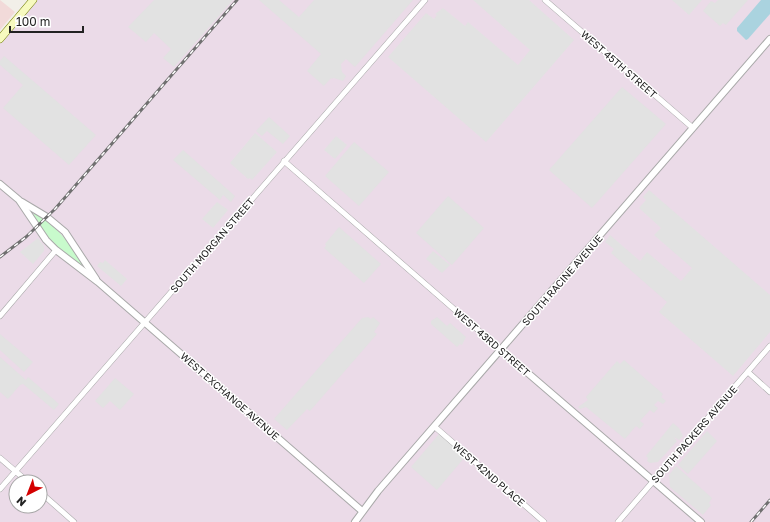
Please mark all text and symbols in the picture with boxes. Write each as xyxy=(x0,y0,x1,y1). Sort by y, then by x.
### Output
scale bar xyxy=(10,8,83,34)
text: 100 m xyxy=(16,14,50,29)
street label: WEST 45TH STREET xyxy=(579,28,659,100)
street label: SOUTH MORGAN STREET xyxy=(168,195,256,295)
street label: SOUTH RACINE AVENUE xyxy=(519,232,605,328)
street label: WEST 43RD STREET xyxy=(452,306,532,378)
street label: WEST EXCHANGE AVENUE xyxy=(178,350,282,442)
street label: SOUTH PACKERS AVENUE xyxy=(649,383,739,485)
street label: WEST 42ND PLACE xyxy=(450,439,528,509)
north arrow xyxy=(8,474,48,514)
text: N xyxy=(14,494,28,509)

